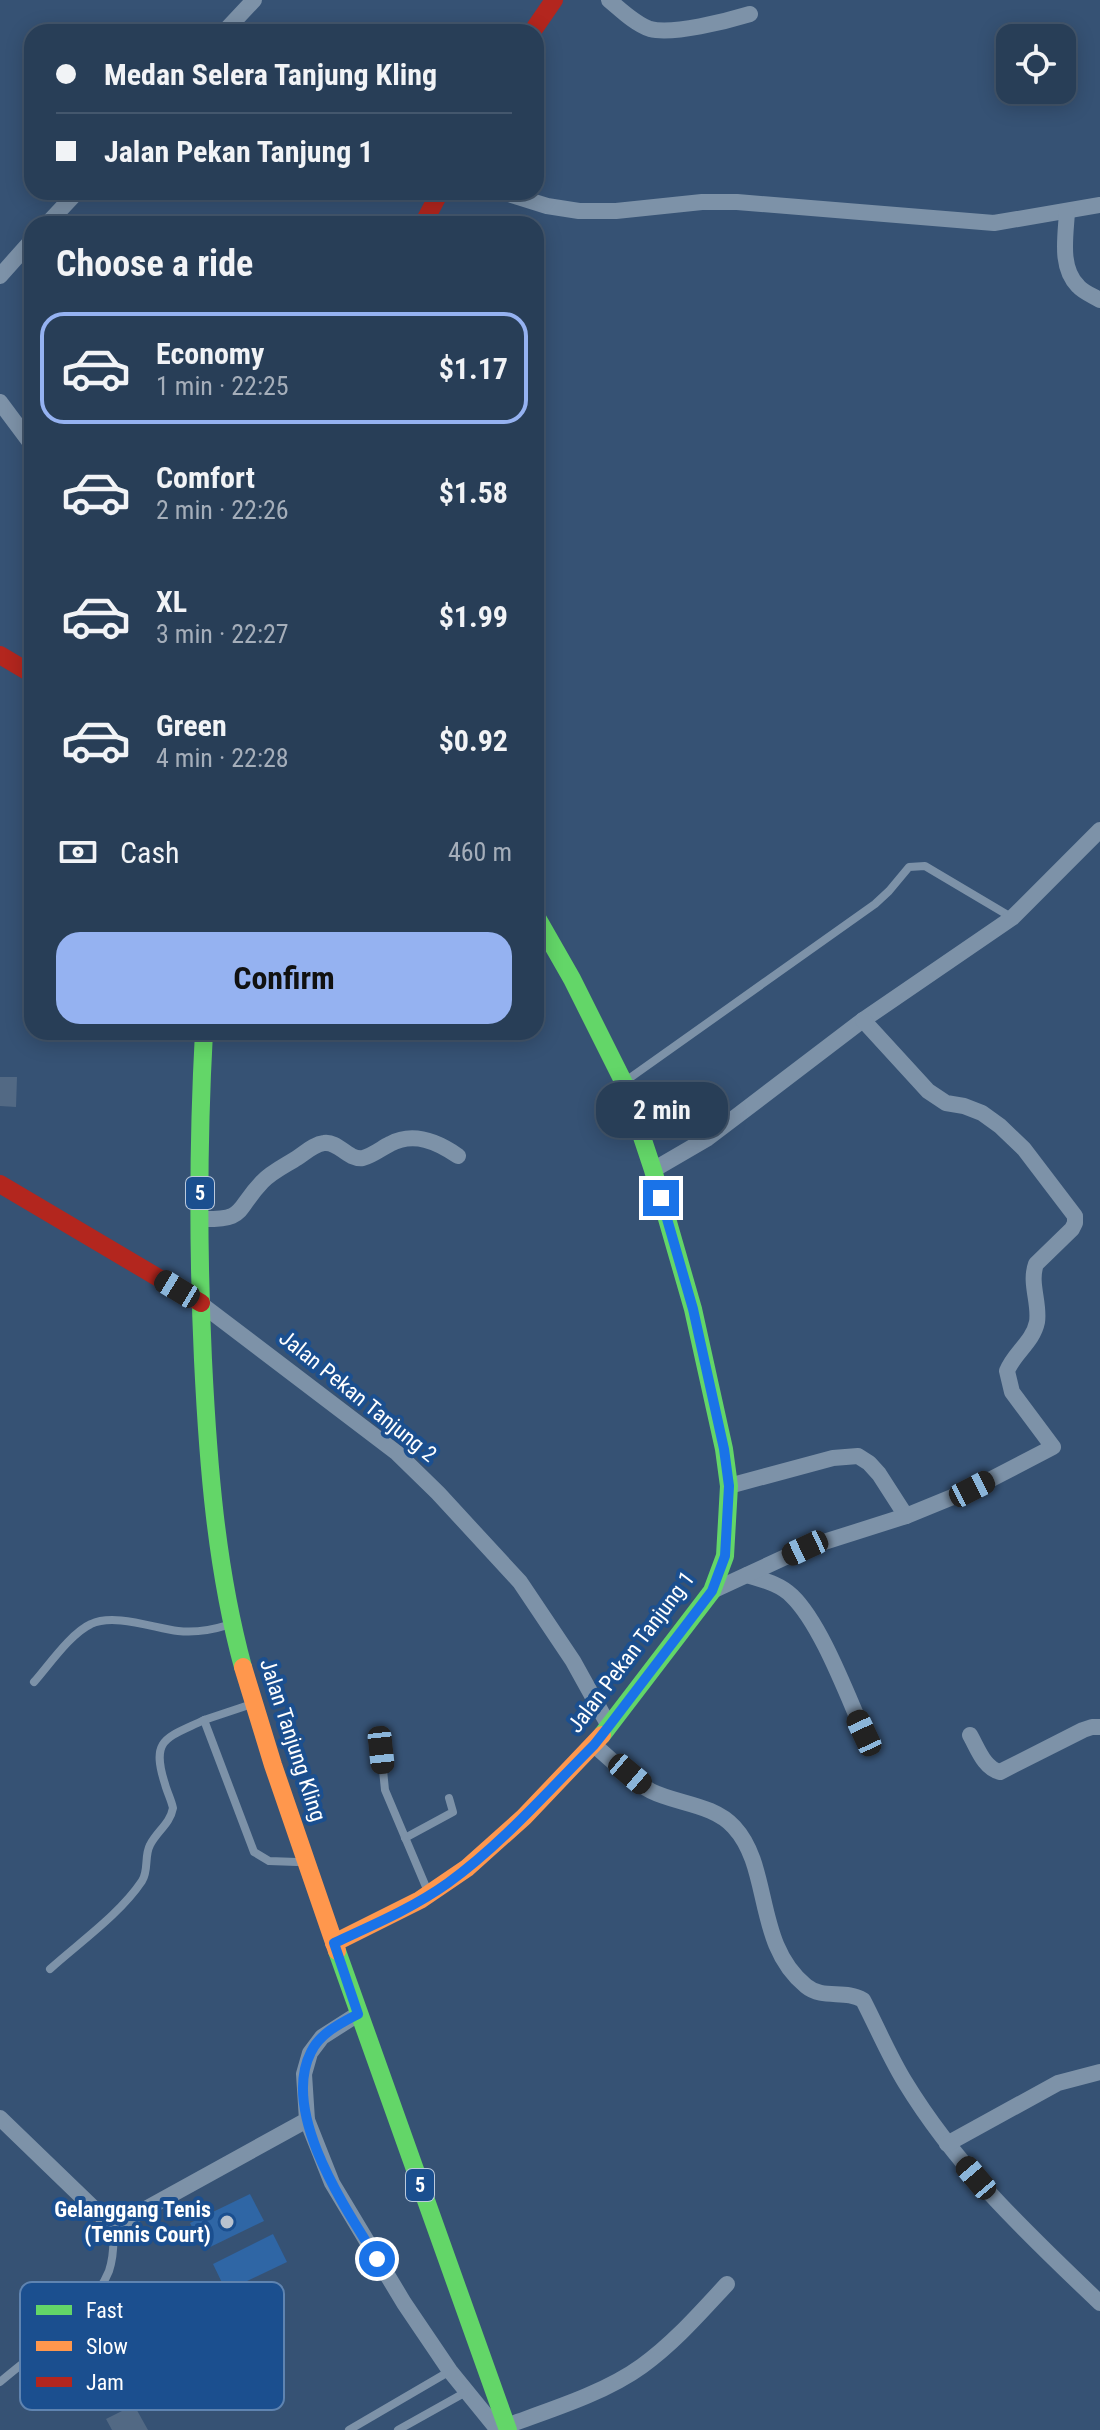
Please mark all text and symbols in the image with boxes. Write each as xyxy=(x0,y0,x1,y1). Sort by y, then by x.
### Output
map controls xyxy=(996,24,1076,104)
button: locate xyxy=(996,24,1076,104)
text: Medan Selera Tanjung Kling xyxy=(104,57,437,92)
text: Jalan Pekan Tanjung 1 xyxy=(104,134,374,169)
text: Choose a ride xyxy=(56,243,253,285)
icon: car xyxy=(60,332,132,404)
text: Economy xyxy=(156,336,264,371)
text: $1.17 xyxy=(439,351,508,386)
text: 1 min · 22:25 xyxy=(156,371,289,401)
icon: car xyxy=(60,456,132,528)
text: Comfort xyxy=(156,460,255,495)
text: $1.58 xyxy=(439,475,508,510)
text: 2 min · 22:26 xyxy=(156,495,289,525)
icon: car xyxy=(60,580,132,652)
text: XL xyxy=(156,584,187,619)
text: $1.99 xyxy=(439,599,508,634)
text: 3 min · 22:27 xyxy=(156,619,289,649)
icon: car xyxy=(60,704,132,776)
text: Green xyxy=(156,708,227,743)
text: $0.92 xyxy=(439,723,508,758)
text: 4 min · 22:28 xyxy=(156,743,289,773)
icon: cash xyxy=(56,830,100,874)
text: Cash xyxy=(120,835,180,870)
text: 460 m xyxy=(448,837,512,867)
button: Confirm xyxy=(56,932,512,1024)
callout: 2 min xyxy=(595,1082,727,1138)
text: 2 min xyxy=(633,1095,691,1125)
road number: 5 xyxy=(186,1177,214,1209)
route end xyxy=(643,1180,679,1216)
car xyxy=(150,1266,204,1312)
street label: Jalan Pekan Tanjung 2 xyxy=(274,1325,442,1467)
car xyxy=(945,1467,999,1511)
car xyxy=(778,1527,832,1569)
street label: Jalan Pekan Tanjung 1 xyxy=(562,1567,700,1737)
street label: Jalan Tanjung Kling xyxy=(255,1656,331,1824)
car xyxy=(843,1706,885,1760)
car xyxy=(367,1725,395,1775)
car xyxy=(604,1749,656,1799)
car xyxy=(951,2152,1001,2204)
road number: 5 xyxy=(406,2169,434,2201)
place label: Gelanggang Tenis (Tennis Court) xyxy=(54,2197,211,2247)
marker: Gelanggang Tenis (Tennis Court) xyxy=(218,2213,236,2231)
route start xyxy=(359,2241,395,2277)
legend xyxy=(20,2282,284,2410)
text: Fast xyxy=(86,2298,123,2323)
text: Slow xyxy=(86,2334,128,2359)
text: Jam xyxy=(86,2370,124,2395)

